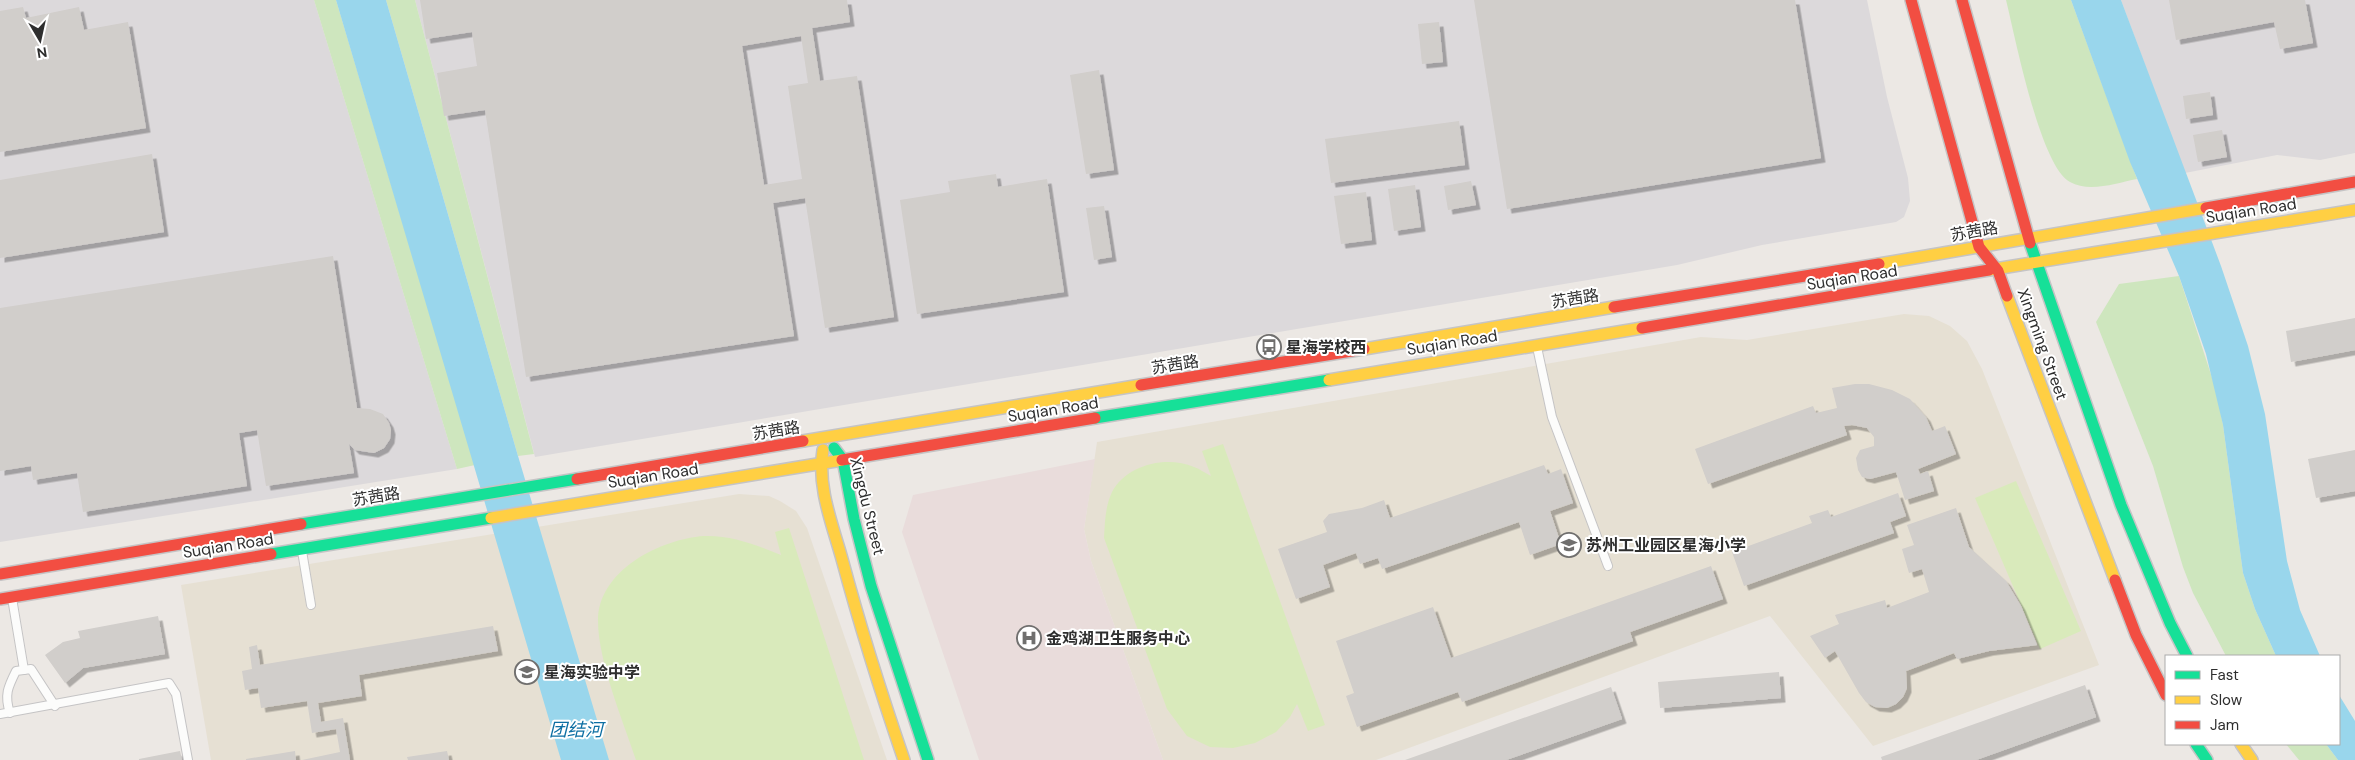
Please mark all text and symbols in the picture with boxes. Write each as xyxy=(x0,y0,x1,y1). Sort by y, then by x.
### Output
north arrow xyxy=(15,15,65,65)
text: N xyxy=(36,43,48,63)
street label: Suqian Road xyxy=(2204,193,2298,228)
street label: 苏茜路 xyxy=(1949,217,2000,246)
street label: Suqian Road xyxy=(1805,260,1899,295)
street label: 苏茜路 xyxy=(1550,284,1600,313)
street label: Xingming Street xyxy=(2013,285,2072,403)
street label: Suqian Road xyxy=(1405,325,1499,360)
bus stop icon: 星海学校西 xyxy=(1256,334,1282,360)
place label: 星海学校西 xyxy=(1286,337,1366,358)
street label: 苏茜路 xyxy=(1150,350,1200,379)
street label: Suqian Road xyxy=(1006,392,1100,427)
street label: 苏茜路 xyxy=(751,416,801,445)
street label: Xingdu Street xyxy=(845,455,890,557)
street label: Suqian Road xyxy=(606,458,700,493)
street label: 苏茜路 xyxy=(351,482,401,511)
street label: Suqian Road xyxy=(181,528,275,563)
school or university icon: 苏州工业园区星海小学 xyxy=(1556,532,1582,558)
place label: 苏州工业园区星海小学 xyxy=(1586,535,1746,556)
hospital icon: 金鸡湖卫生服务中心 xyxy=(1016,625,1042,651)
place label: 金鸡湖卫生服务中心 xyxy=(1046,628,1190,649)
legend xyxy=(2165,655,2340,745)
school or university icon: 星海实验中学 xyxy=(514,659,540,685)
place label: 星海实验中学 xyxy=(544,662,640,683)
text: Fast xyxy=(2210,665,2239,685)
text: Slow xyxy=(2210,690,2243,710)
text: Jam xyxy=(2210,715,2239,735)
water label: 团结河 xyxy=(549,718,606,742)

